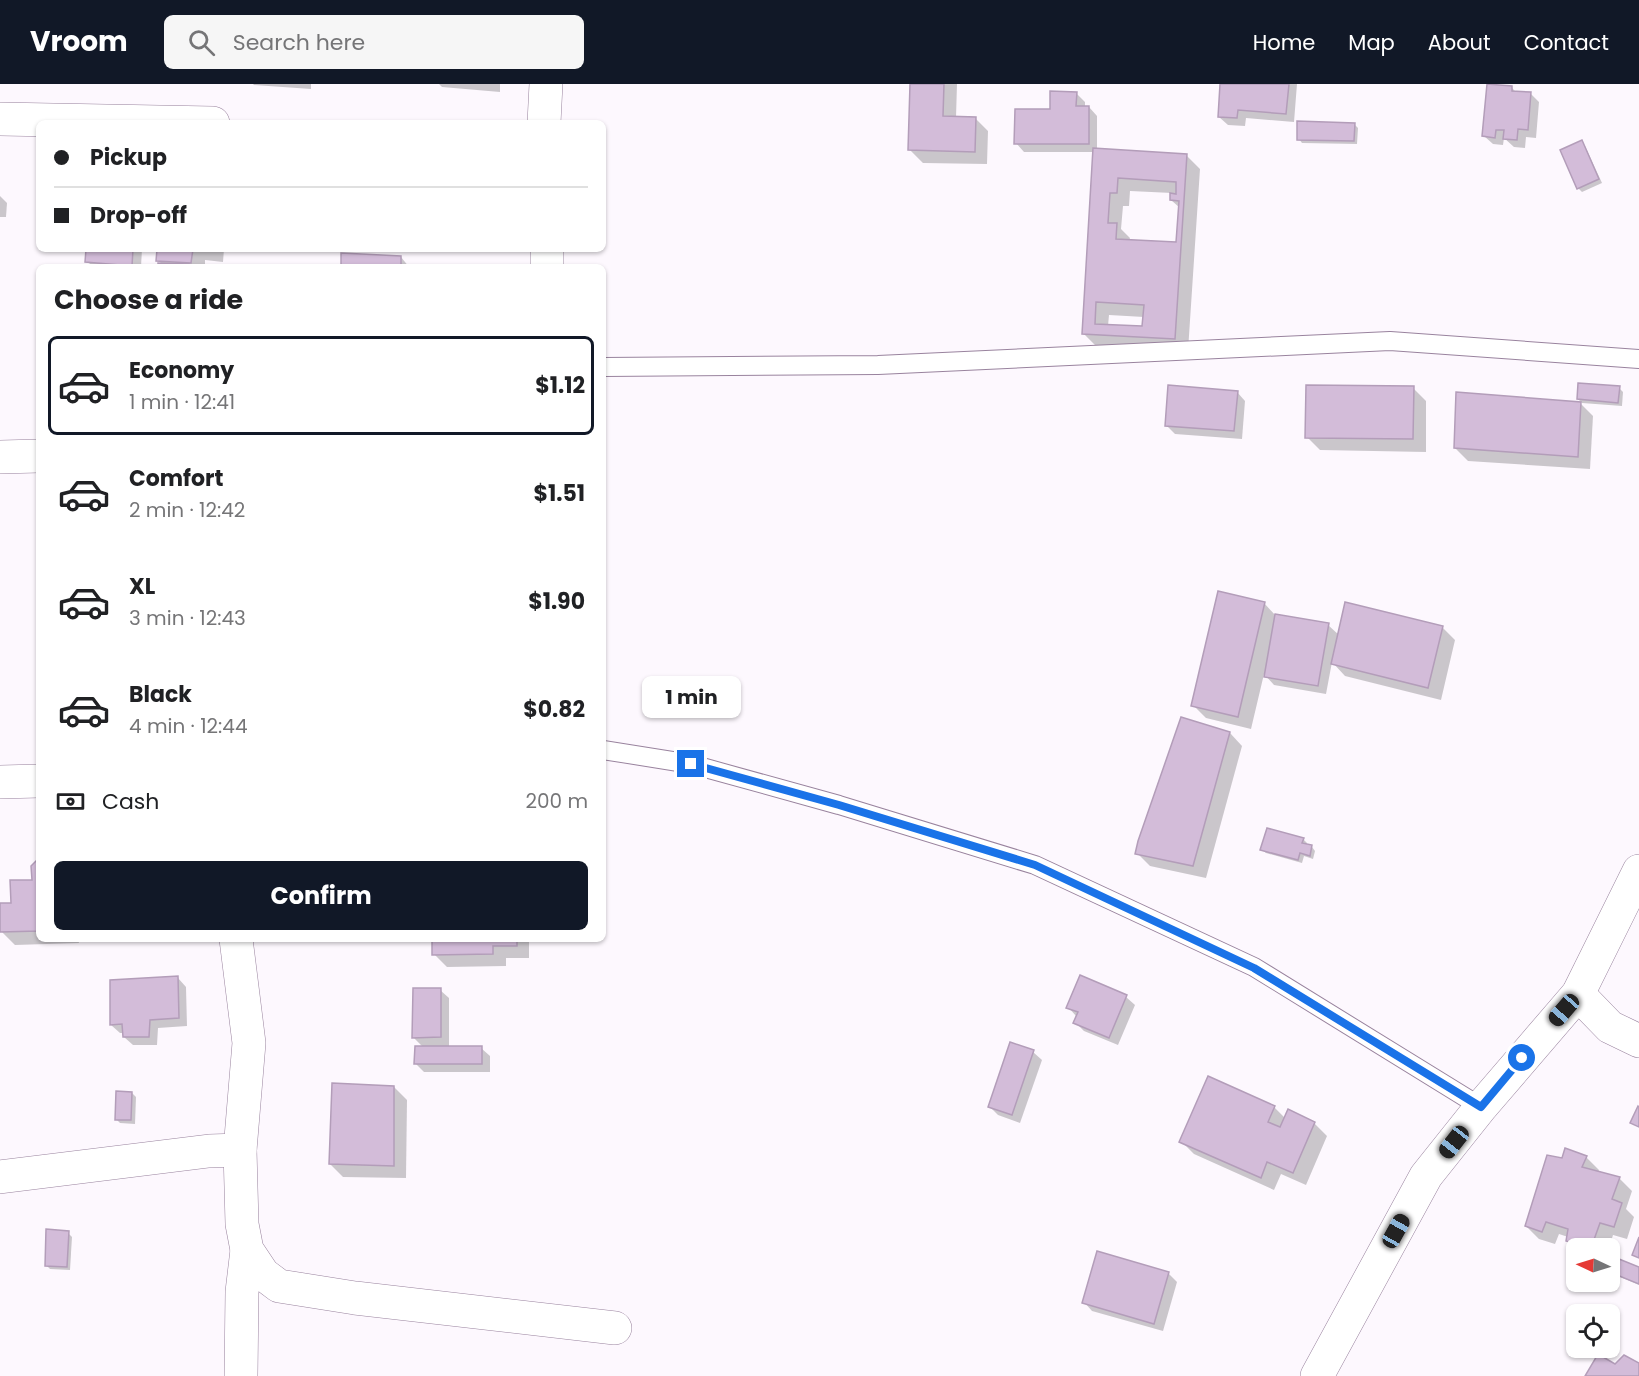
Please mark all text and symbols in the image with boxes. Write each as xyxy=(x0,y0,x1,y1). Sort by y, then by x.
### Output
search box xyxy=(164,15,584,69)
text: Vroom xyxy=(30,22,128,61)
icon: search xyxy=(185,26,218,59)
text: Search here xyxy=(233,27,365,58)
text: Home xyxy=(1253,28,1315,57)
text: Map xyxy=(1348,28,1395,57)
text: About xyxy=(1428,28,1491,57)
text: Contact xyxy=(1524,28,1609,57)
text: Pickup xyxy=(90,142,167,173)
text: Drop-off xyxy=(90,200,187,231)
text: Choose a ride xyxy=(54,281,243,318)
text: Economy xyxy=(129,355,234,386)
icon: car xyxy=(57,359,111,413)
text: $1.12 xyxy=(535,370,585,401)
text: 1 min · 12:41 xyxy=(129,388,235,416)
text: Comfort xyxy=(129,463,223,494)
icon: car xyxy=(57,467,111,521)
text: $1.51 xyxy=(533,478,585,509)
text: 2 min · 12:42 xyxy=(129,496,245,524)
text: XL xyxy=(129,571,155,602)
icon: car xyxy=(57,575,111,629)
text: $1.90 xyxy=(528,586,585,617)
text: 3 min · 12:43 xyxy=(129,604,246,632)
callout: 1 min xyxy=(642,677,740,719)
text: Black xyxy=(129,679,192,710)
icon: car xyxy=(57,683,111,737)
text: 1 min xyxy=(665,683,718,711)
text: $0.82 xyxy=(523,694,585,725)
text: 4 min · 12:44 xyxy=(129,712,247,740)
route end xyxy=(677,750,704,777)
icon: cash xyxy=(54,785,87,818)
text: Cash xyxy=(102,786,159,817)
text: 200 m xyxy=(525,787,588,815)
button: Confirm xyxy=(54,861,588,930)
car xyxy=(1545,991,1583,1029)
route start xyxy=(1508,1044,1535,1071)
car xyxy=(1436,1122,1472,1162)
car xyxy=(1379,1211,1413,1251)
north arrow xyxy=(1566,1238,1620,1292)
map controls xyxy=(1566,1238,1620,1358)
button: locate xyxy=(1566,1304,1620,1358)

